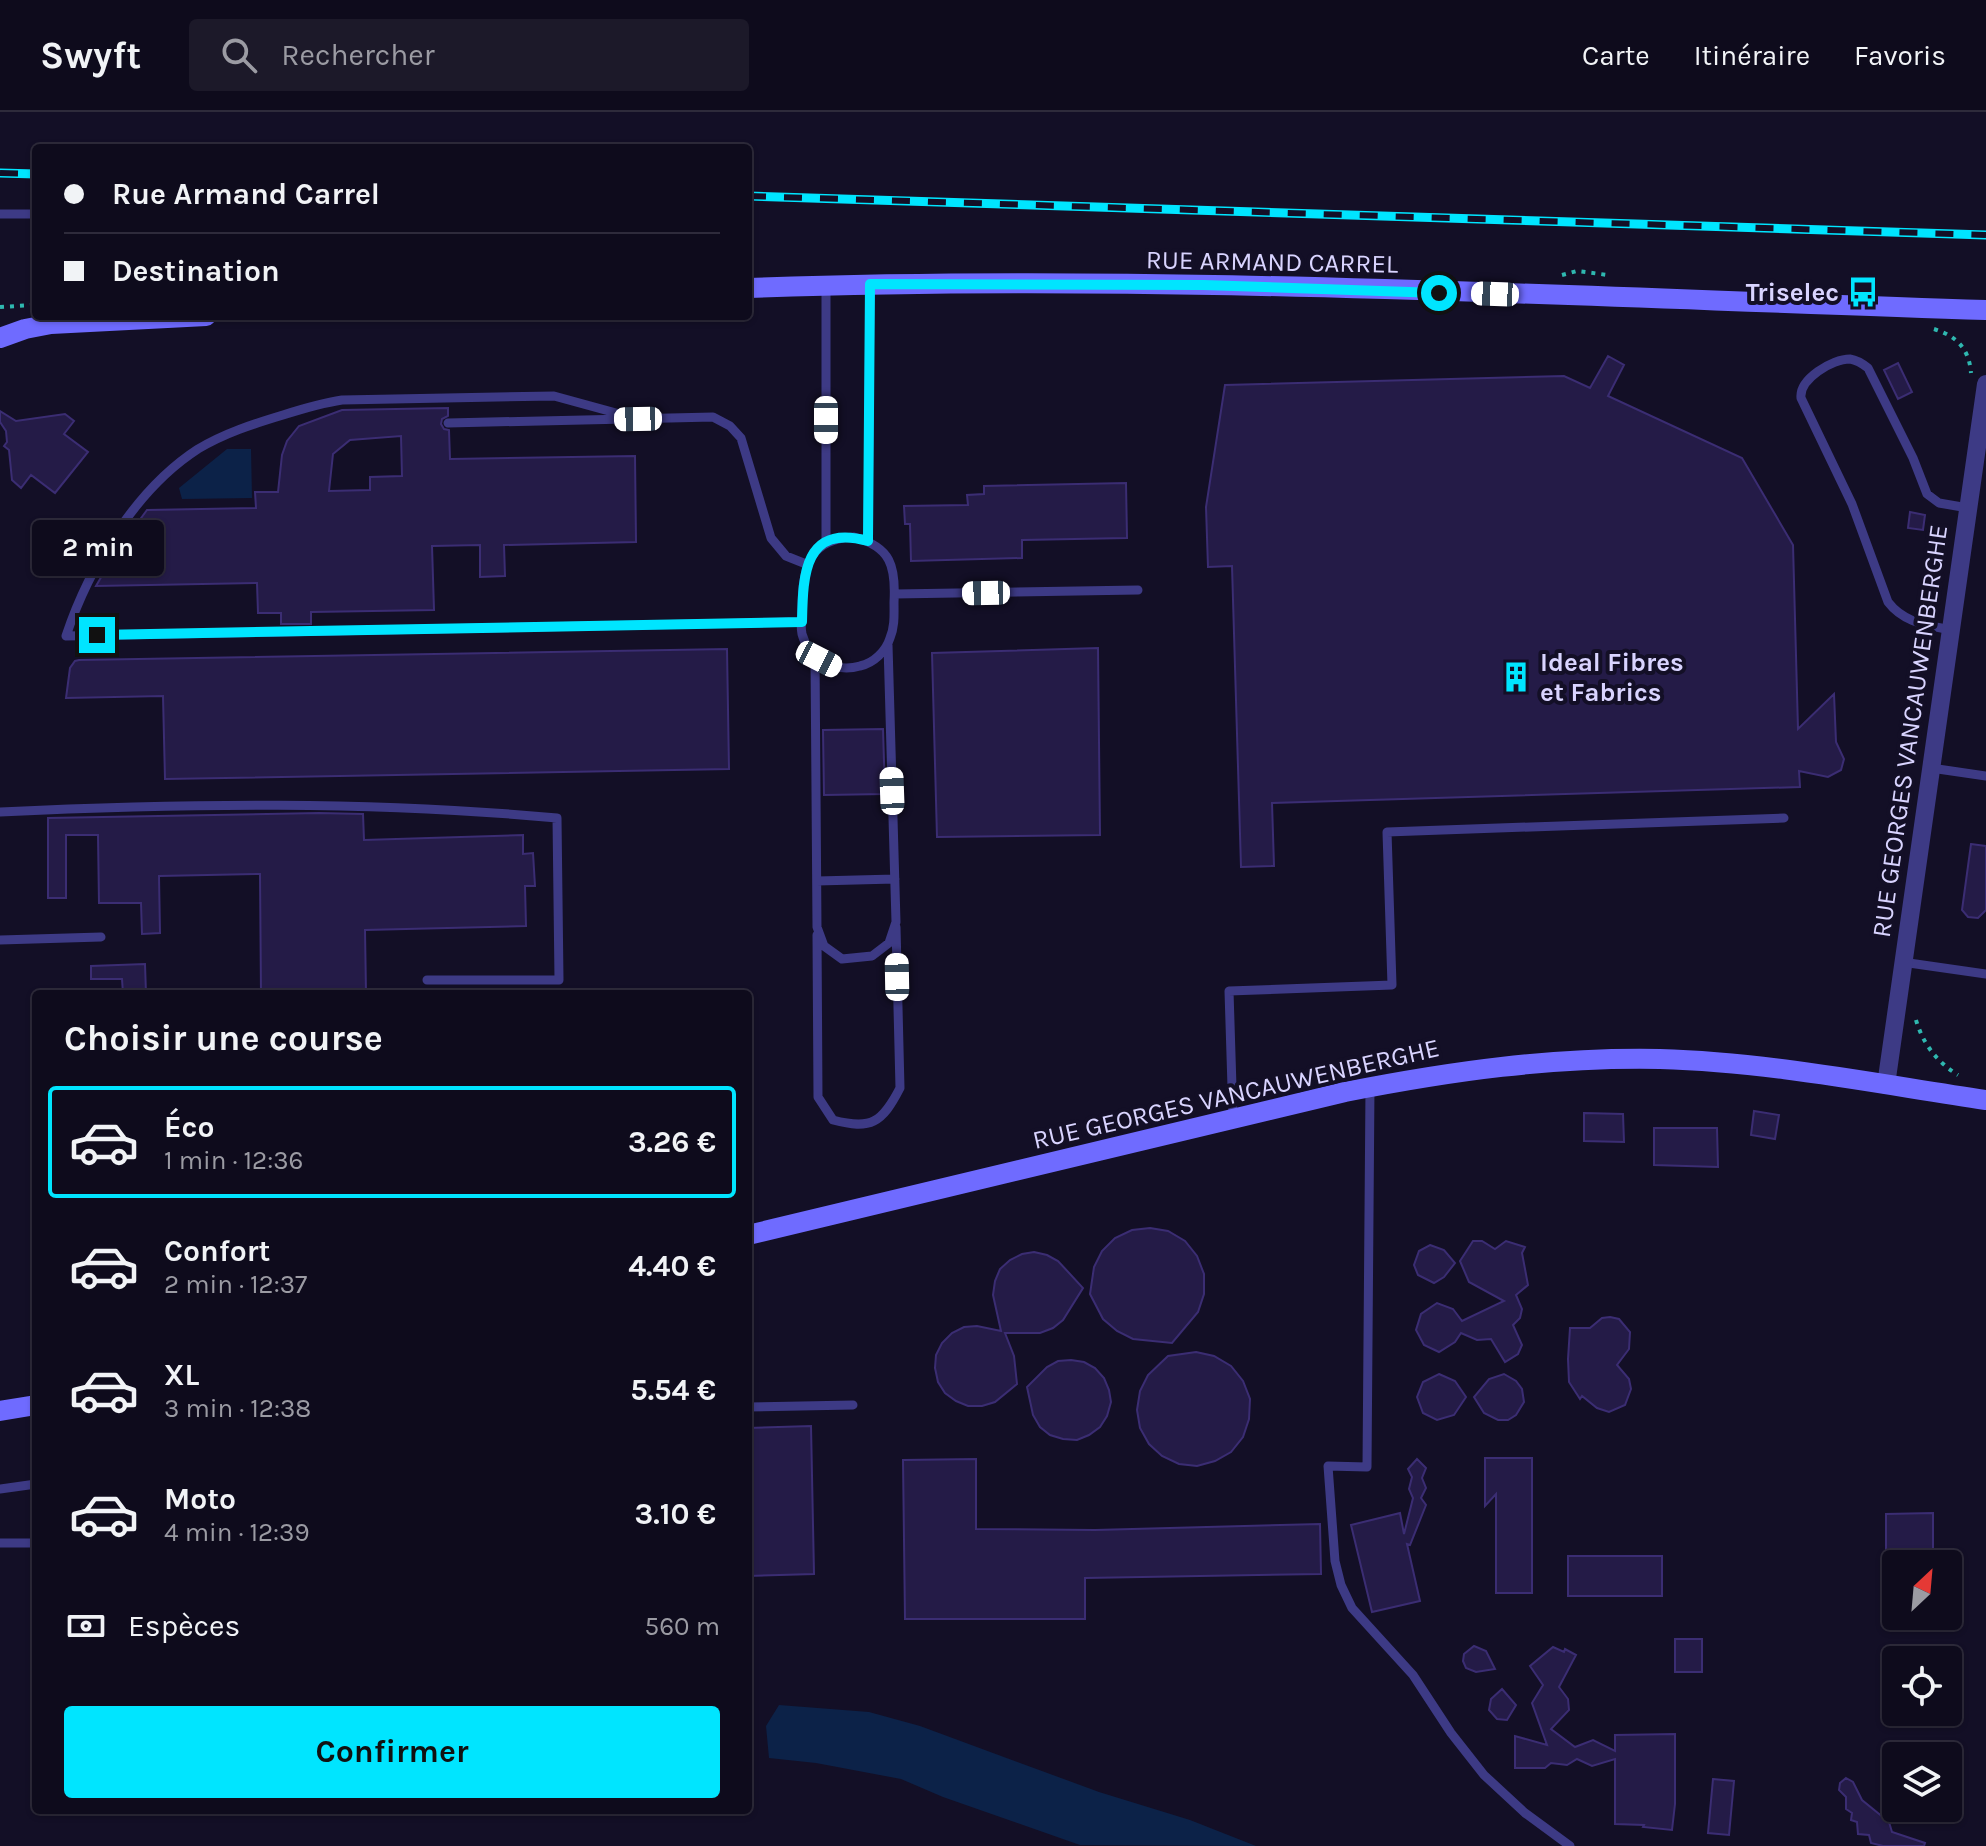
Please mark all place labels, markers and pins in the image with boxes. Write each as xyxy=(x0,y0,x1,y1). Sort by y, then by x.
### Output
bus stop icon: Triselec xyxy=(1846,275,1880,309)
place label: Triselec xyxy=(1746,277,1839,308)
place label: Ideal Fibres et Fabrics xyxy=(1540,647,1684,708)
building icon: Ideal Fibres et Fabrics xyxy=(1499,660,1533,694)

